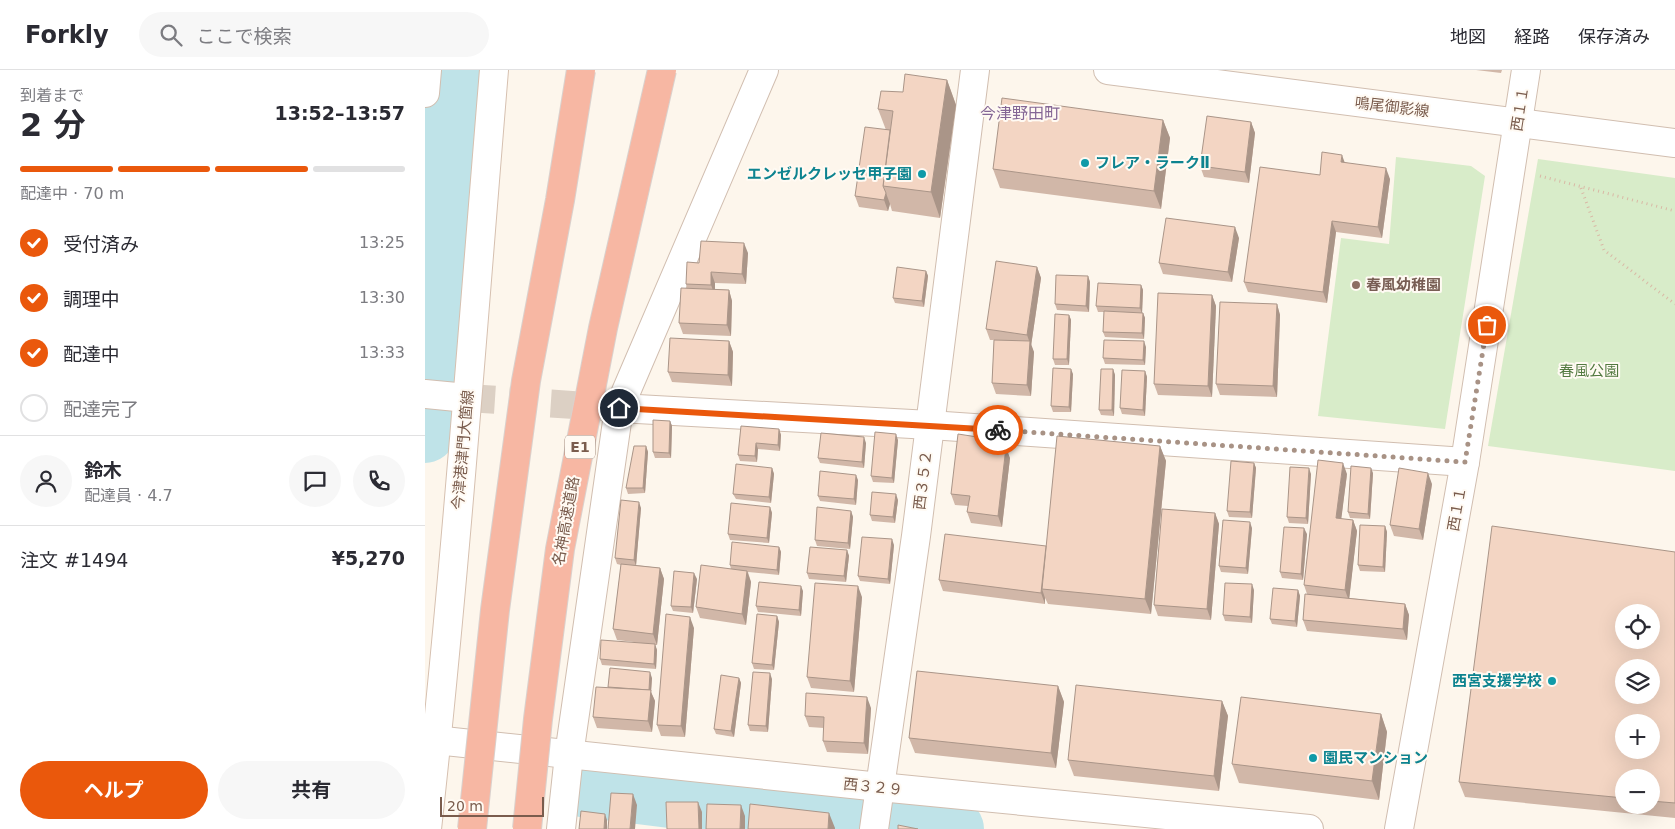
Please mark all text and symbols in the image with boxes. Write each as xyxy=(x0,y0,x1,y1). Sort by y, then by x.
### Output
search box xyxy=(139,12,489,57)
text: Forkly xyxy=(25,21,109,49)
icon: search xyxy=(157,21,185,49)
text: ここで検索 xyxy=(197,25,292,47)
text: 地図 xyxy=(1450,26,1486,47)
text: 経路 xyxy=(1514,26,1550,47)
text: 保存済み xyxy=(1578,26,1650,47)
street label: 西１１ xyxy=(1508,85,1532,133)
text: 到着まで xyxy=(20,86,84,105)
street label: 鳴尾御影線 xyxy=(1354,93,1430,121)
text: 13:52–13:57 xyxy=(275,102,405,124)
district label: 今津野田町 xyxy=(980,104,1060,123)
text: 2 分 xyxy=(20,106,85,144)
place label: フレア・ラークⅡ xyxy=(1095,154,1210,172)
marker: フレア・ラークⅡ xyxy=(1079,157,1091,169)
place label: エンゼルクレッセ甲子園 xyxy=(747,165,912,183)
marker: エンゼルクレッセ甲子園 xyxy=(916,168,928,180)
text: 配達中 · 70 m xyxy=(20,184,124,203)
icon: check xyxy=(20,229,48,257)
text: 受付済み xyxy=(63,233,139,255)
text: 13:25 xyxy=(359,233,405,252)
place label: 春風幼稚園 xyxy=(1366,276,1441,294)
marker: 春風幼稚園 xyxy=(1350,279,1362,291)
icon: check xyxy=(20,284,48,312)
text: 調理中 xyxy=(63,288,120,310)
text: 13:30 xyxy=(359,288,405,307)
pin xyxy=(1466,304,1508,346)
icon: bag xyxy=(1473,311,1501,339)
icon: check xyxy=(20,339,48,367)
text: 配達中 xyxy=(63,343,120,365)
text: 13:33 xyxy=(359,343,405,362)
park label: 春風公園 xyxy=(1559,362,1619,380)
pin xyxy=(598,387,640,429)
street label: 今津港津門大箇線 xyxy=(449,389,477,511)
icon: home xyxy=(605,394,633,422)
text: 配達完了 xyxy=(63,398,139,420)
courier xyxy=(973,405,1023,455)
icon: bike xyxy=(984,416,1012,444)
road number: E1 xyxy=(565,436,595,458)
street label: 西３５２ xyxy=(910,449,936,511)
button: person xyxy=(20,455,72,507)
button: chat xyxy=(289,455,341,507)
button: phone xyxy=(353,455,405,507)
text: 鈴木 xyxy=(84,459,122,481)
street label: 名神高速道路 xyxy=(549,475,583,567)
street label: 西１１ xyxy=(1444,485,1470,533)
text: 配達員 · 4.7 xyxy=(84,486,173,505)
text: ¥5,270 xyxy=(332,547,405,569)
text: 注文 #1494 xyxy=(20,549,128,571)
map controls xyxy=(1615,604,1660,814)
button: locate xyxy=(1615,604,1660,649)
button: layers xyxy=(1615,659,1660,704)
place label: 西宮支援学校 xyxy=(1452,672,1542,690)
marker: 西宮支援学校 xyxy=(1546,675,1558,687)
button: + xyxy=(1615,714,1660,759)
place label: 園民マンション xyxy=(1323,749,1428,767)
marker: 園民マンション xyxy=(1307,752,1319,764)
button: ヘルプ xyxy=(20,761,208,819)
button: 共有 xyxy=(218,761,405,819)
button: − xyxy=(1615,769,1660,814)
street label: 西３２９ xyxy=(842,775,904,799)
scale bar xyxy=(440,794,544,817)
text: 20 m xyxy=(447,798,483,814)

